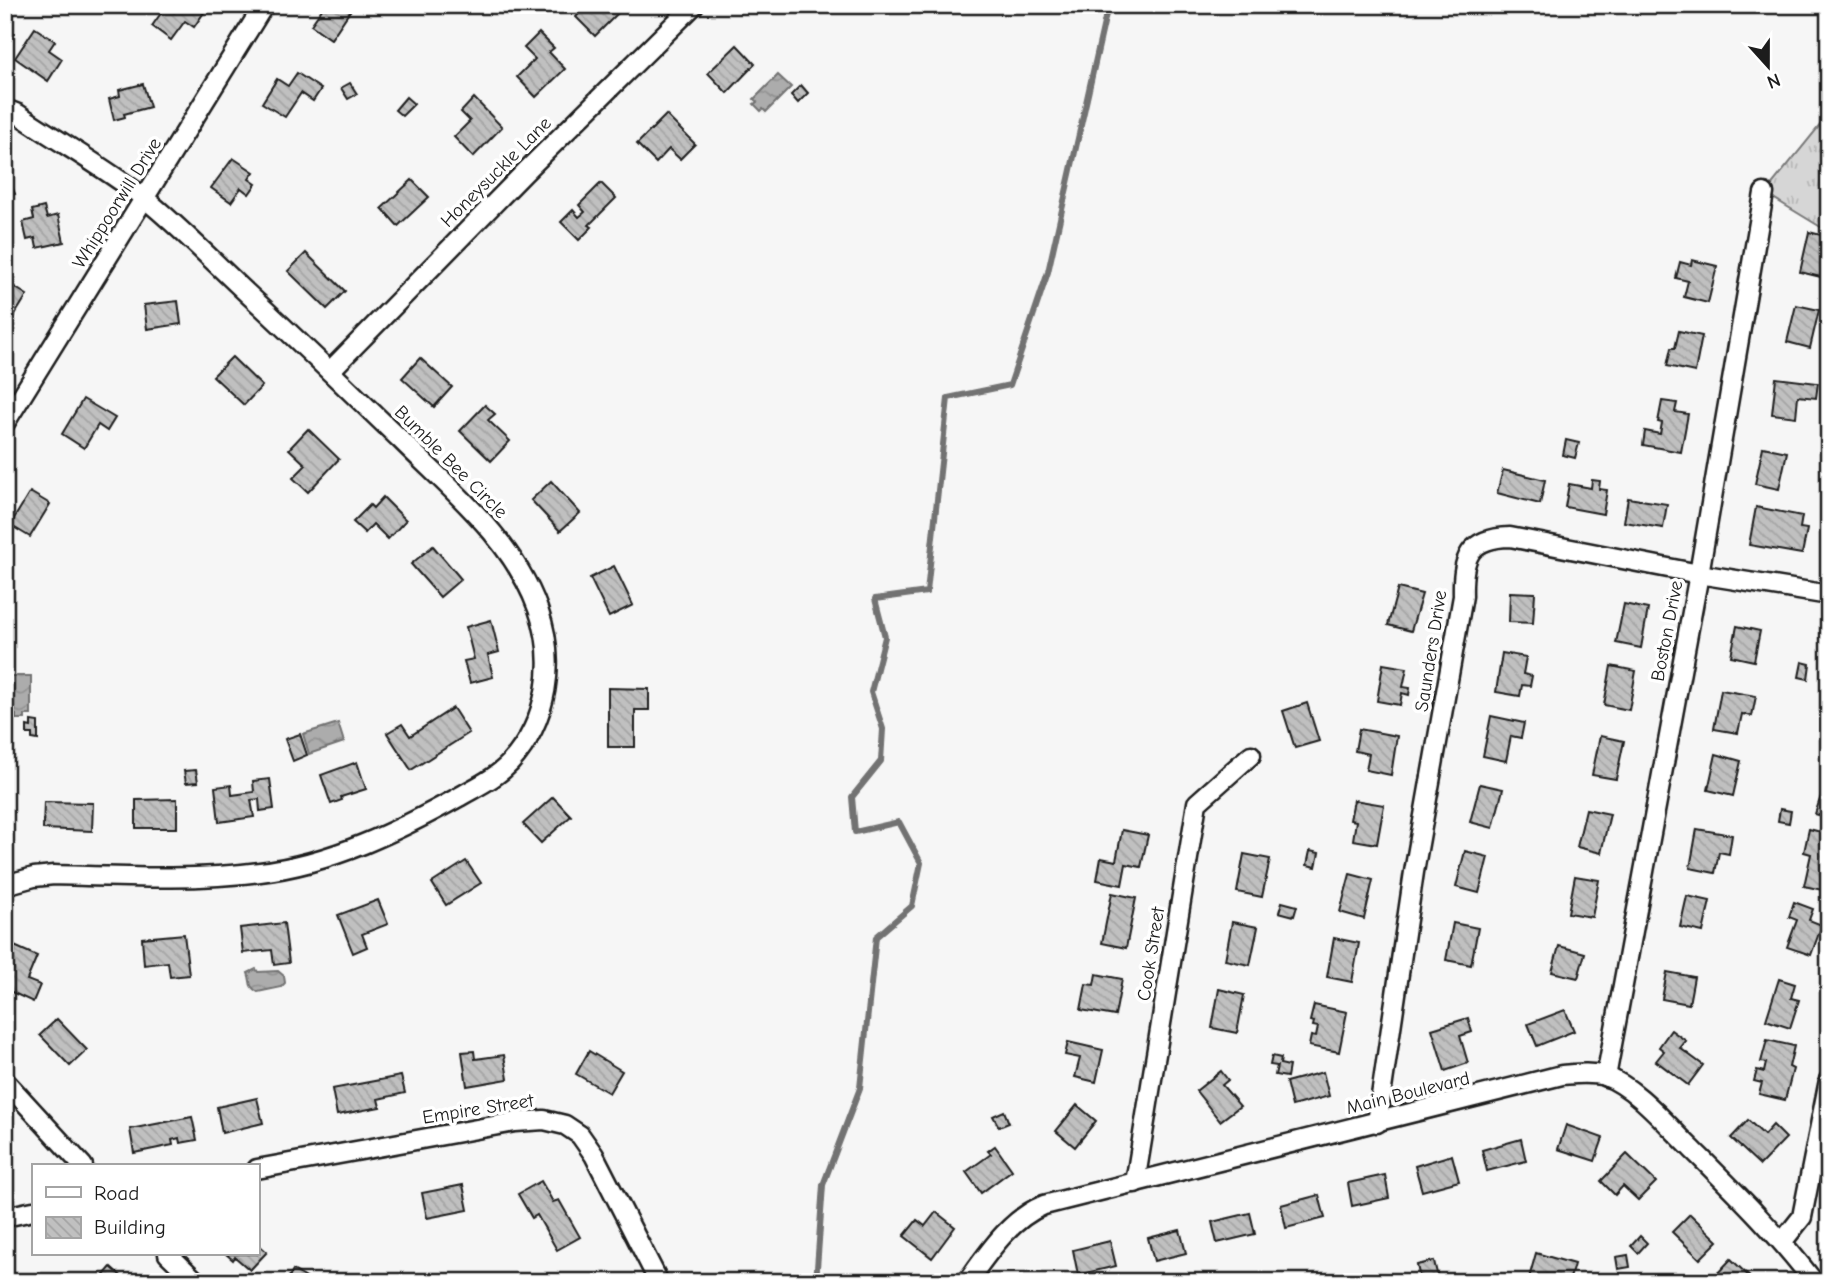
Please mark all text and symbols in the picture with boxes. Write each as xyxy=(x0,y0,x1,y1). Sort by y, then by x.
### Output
north arrow xyxy=(1732,32,1802,102)
text: N xyxy=(1764,68,1783,93)
street label: Honeysuckle Lane xyxy=(436,112,556,232)
street label: Whippoorwill Drive xyxy=(68,134,166,272)
street label: Bumble Bee Circle xyxy=(390,401,512,523)
street label: Boston Drive xyxy=(1646,579,1688,683)
street label: Saunders Drive xyxy=(1411,589,1451,713)
street label: Cook Street xyxy=(1133,905,1169,1003)
street label: Main Boulevard xyxy=(1344,1067,1472,1119)
street label: Empire Street xyxy=(421,1089,536,1129)
legend xyxy=(32,1164,259,1256)
text: Road xyxy=(94,1181,139,1205)
text: Building xyxy=(94,1215,166,1239)

